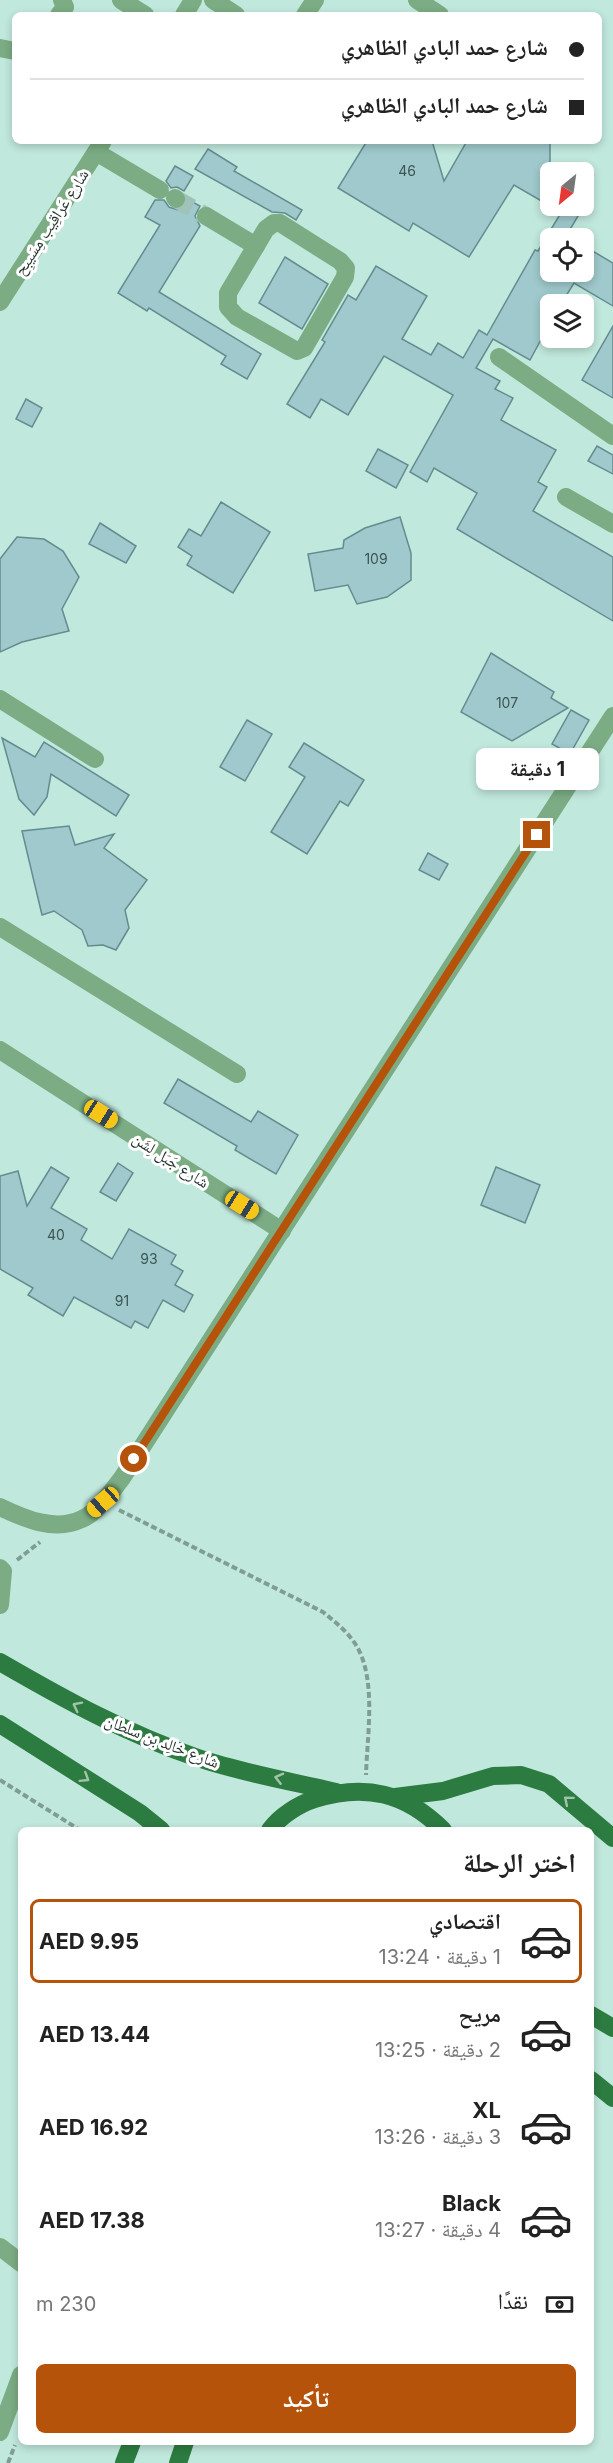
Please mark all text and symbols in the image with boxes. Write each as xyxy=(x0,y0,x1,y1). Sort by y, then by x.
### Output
text: شارع حمد البادي الظاهري xyxy=(341,34,548,60)
text: شارع حمد البادي الظاهري xyxy=(341,92,548,118)
house number: 46 xyxy=(398,162,416,179)
north arrow xyxy=(540,162,594,216)
map controls xyxy=(540,162,594,348)
street label: شارع عَراقِيب مِسَيبِح xyxy=(9,165,95,280)
button: locate xyxy=(540,228,594,282)
button: layers xyxy=(540,294,594,348)
house number: 109 xyxy=(364,550,388,567)
house number: 107 xyxy=(496,694,518,711)
callout: 1 دقيقة xyxy=(476,748,598,790)
text: 1 دقيقة xyxy=(510,757,565,781)
route end xyxy=(523,821,550,848)
car xyxy=(81,1097,121,1131)
street label: شارع جَبَل لِشَن xyxy=(128,1128,213,1193)
car xyxy=(222,1188,262,1222)
house number: 40 xyxy=(47,1226,65,1243)
house number: 93 xyxy=(140,1250,158,1267)
house number: 91 xyxy=(115,1292,129,1309)
route start xyxy=(120,1445,147,1472)
car xyxy=(84,1483,122,1521)
one-way arrow xyxy=(72,1702,83,1713)
street label: شارع خالِد بن سلطان xyxy=(102,1710,222,1773)
one-way arrow xyxy=(78,1771,89,1782)
one-way arrow xyxy=(275,1772,285,1785)
one-way arrow xyxy=(564,1796,575,1807)
text: اختر الرحلة xyxy=(463,1846,576,1879)
text: اقتصادي xyxy=(429,1908,501,1934)
icon: car xyxy=(519,1914,573,1968)
text: AED 9.95 xyxy=(39,1928,139,1954)
text: 1 دقيقة · 13:24 xyxy=(379,1945,501,1969)
text: مريح xyxy=(458,2001,501,2027)
icon: car xyxy=(519,2007,573,2061)
text: AED 13.44 xyxy=(39,2021,150,2047)
text: 2 دقيقة · 13:25 xyxy=(375,2038,501,2062)
text: XL xyxy=(472,2097,501,2123)
icon: car xyxy=(519,2100,573,2154)
text: AED 16.92 xyxy=(39,2114,148,2140)
text: 3 دقيقة · 13:26 xyxy=(374,2125,501,2149)
text: Black xyxy=(442,2190,501,2216)
icon: car xyxy=(519,2193,573,2247)
text: AED 17.38 xyxy=(39,2207,145,2233)
text: 4 دقيقة · 13:27 xyxy=(375,2218,501,2242)
text: نقدًا xyxy=(498,2288,528,2314)
icon: cash xyxy=(543,2288,576,2321)
text: 230 m xyxy=(36,2292,96,2316)
button: تأكيد xyxy=(36,2364,576,2433)

